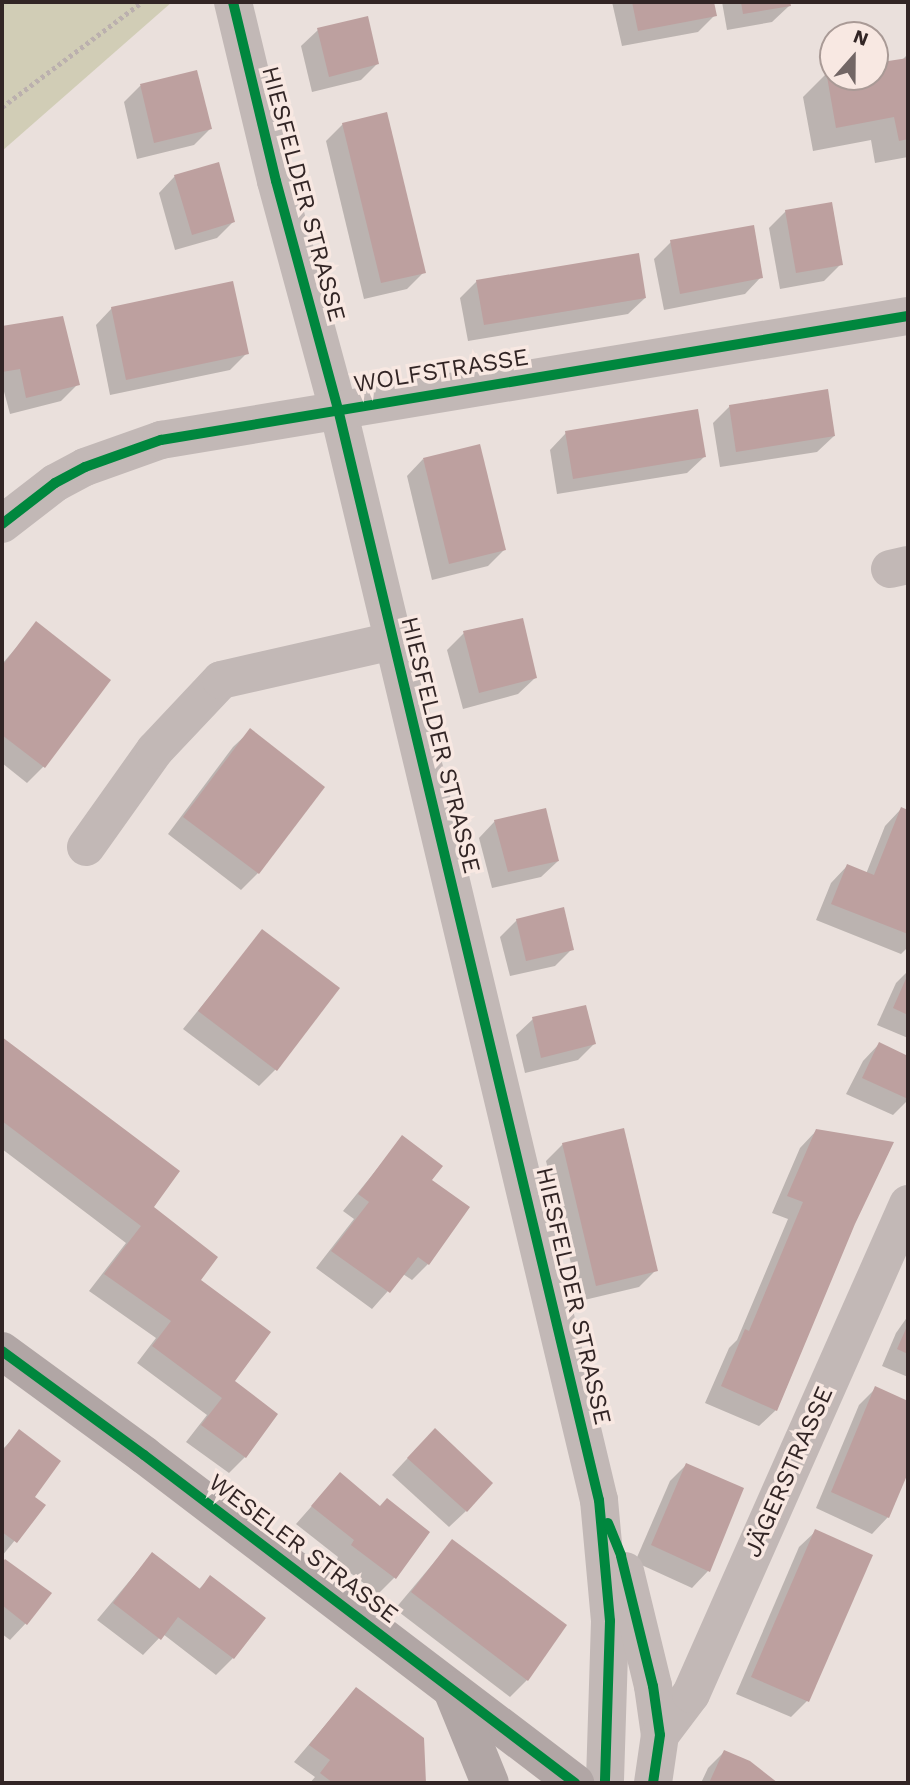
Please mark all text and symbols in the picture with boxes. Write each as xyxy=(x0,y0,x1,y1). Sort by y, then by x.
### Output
north arrow xyxy=(819,21,889,91)
text: N xyxy=(850,25,872,51)
street label: HIESFELDER STRASSE xyxy=(255,63,351,325)
street label: WOLFSTRASSE xyxy=(352,343,530,399)
street label: HIESFELDER STRASSE xyxy=(394,614,486,876)
street label: HIESFELDER STRASSE xyxy=(529,1164,617,1428)
street label: JÄGERSTRASSE xyxy=(738,1382,840,1562)
street label: WESELER STRASSE xyxy=(203,1468,403,1630)

